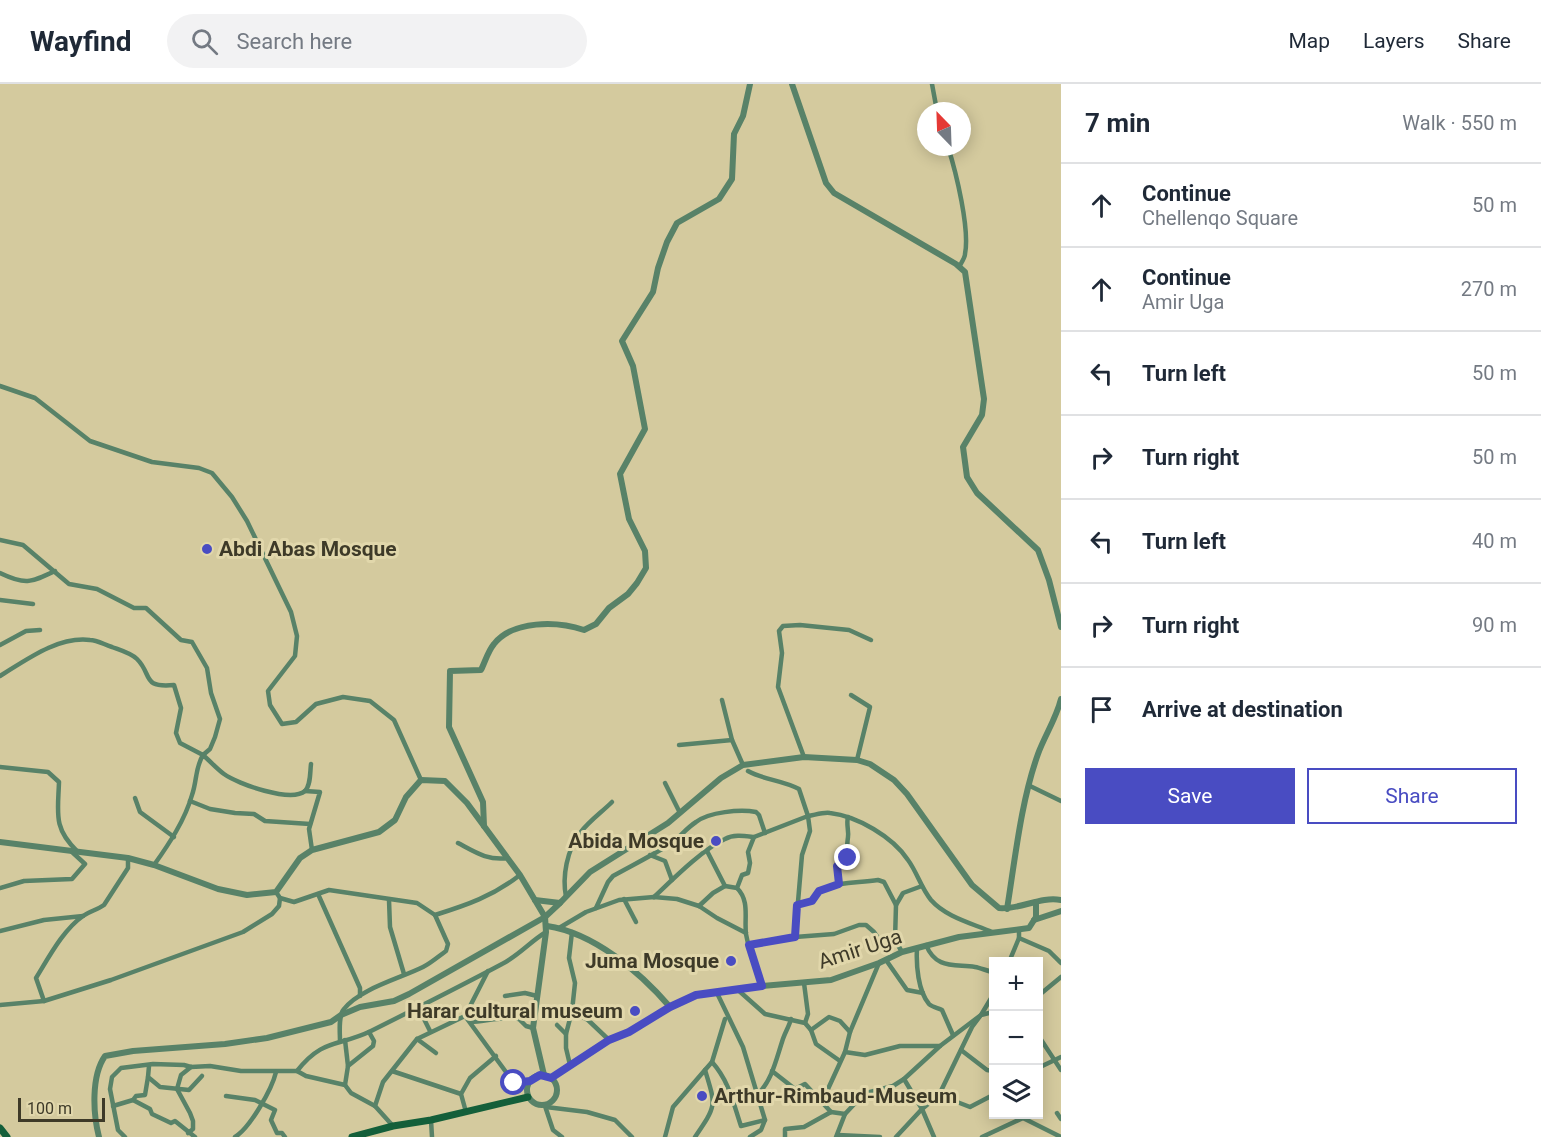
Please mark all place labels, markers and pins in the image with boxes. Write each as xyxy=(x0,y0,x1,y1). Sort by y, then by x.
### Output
place label: Abdi Abas Mosque xyxy=(219,537,397,561)
marker: Abdi Abas Mosque xyxy=(200,542,214,556)
place label: Abida Mosque xyxy=(568,829,704,853)
marker: Abida Mosque xyxy=(709,834,723,848)
place label: Juma Mosque xyxy=(585,949,719,973)
marker: Juma Mosque xyxy=(724,954,738,968)
place label: Harar cultural museum xyxy=(407,999,623,1023)
marker: Harar cultural museum xyxy=(628,1004,642,1018)
place label: Arthur-Rimbaud-Museum xyxy=(714,1084,957,1108)
marker: Arthur-Rimbaud-Museum xyxy=(695,1089,709,1103)

